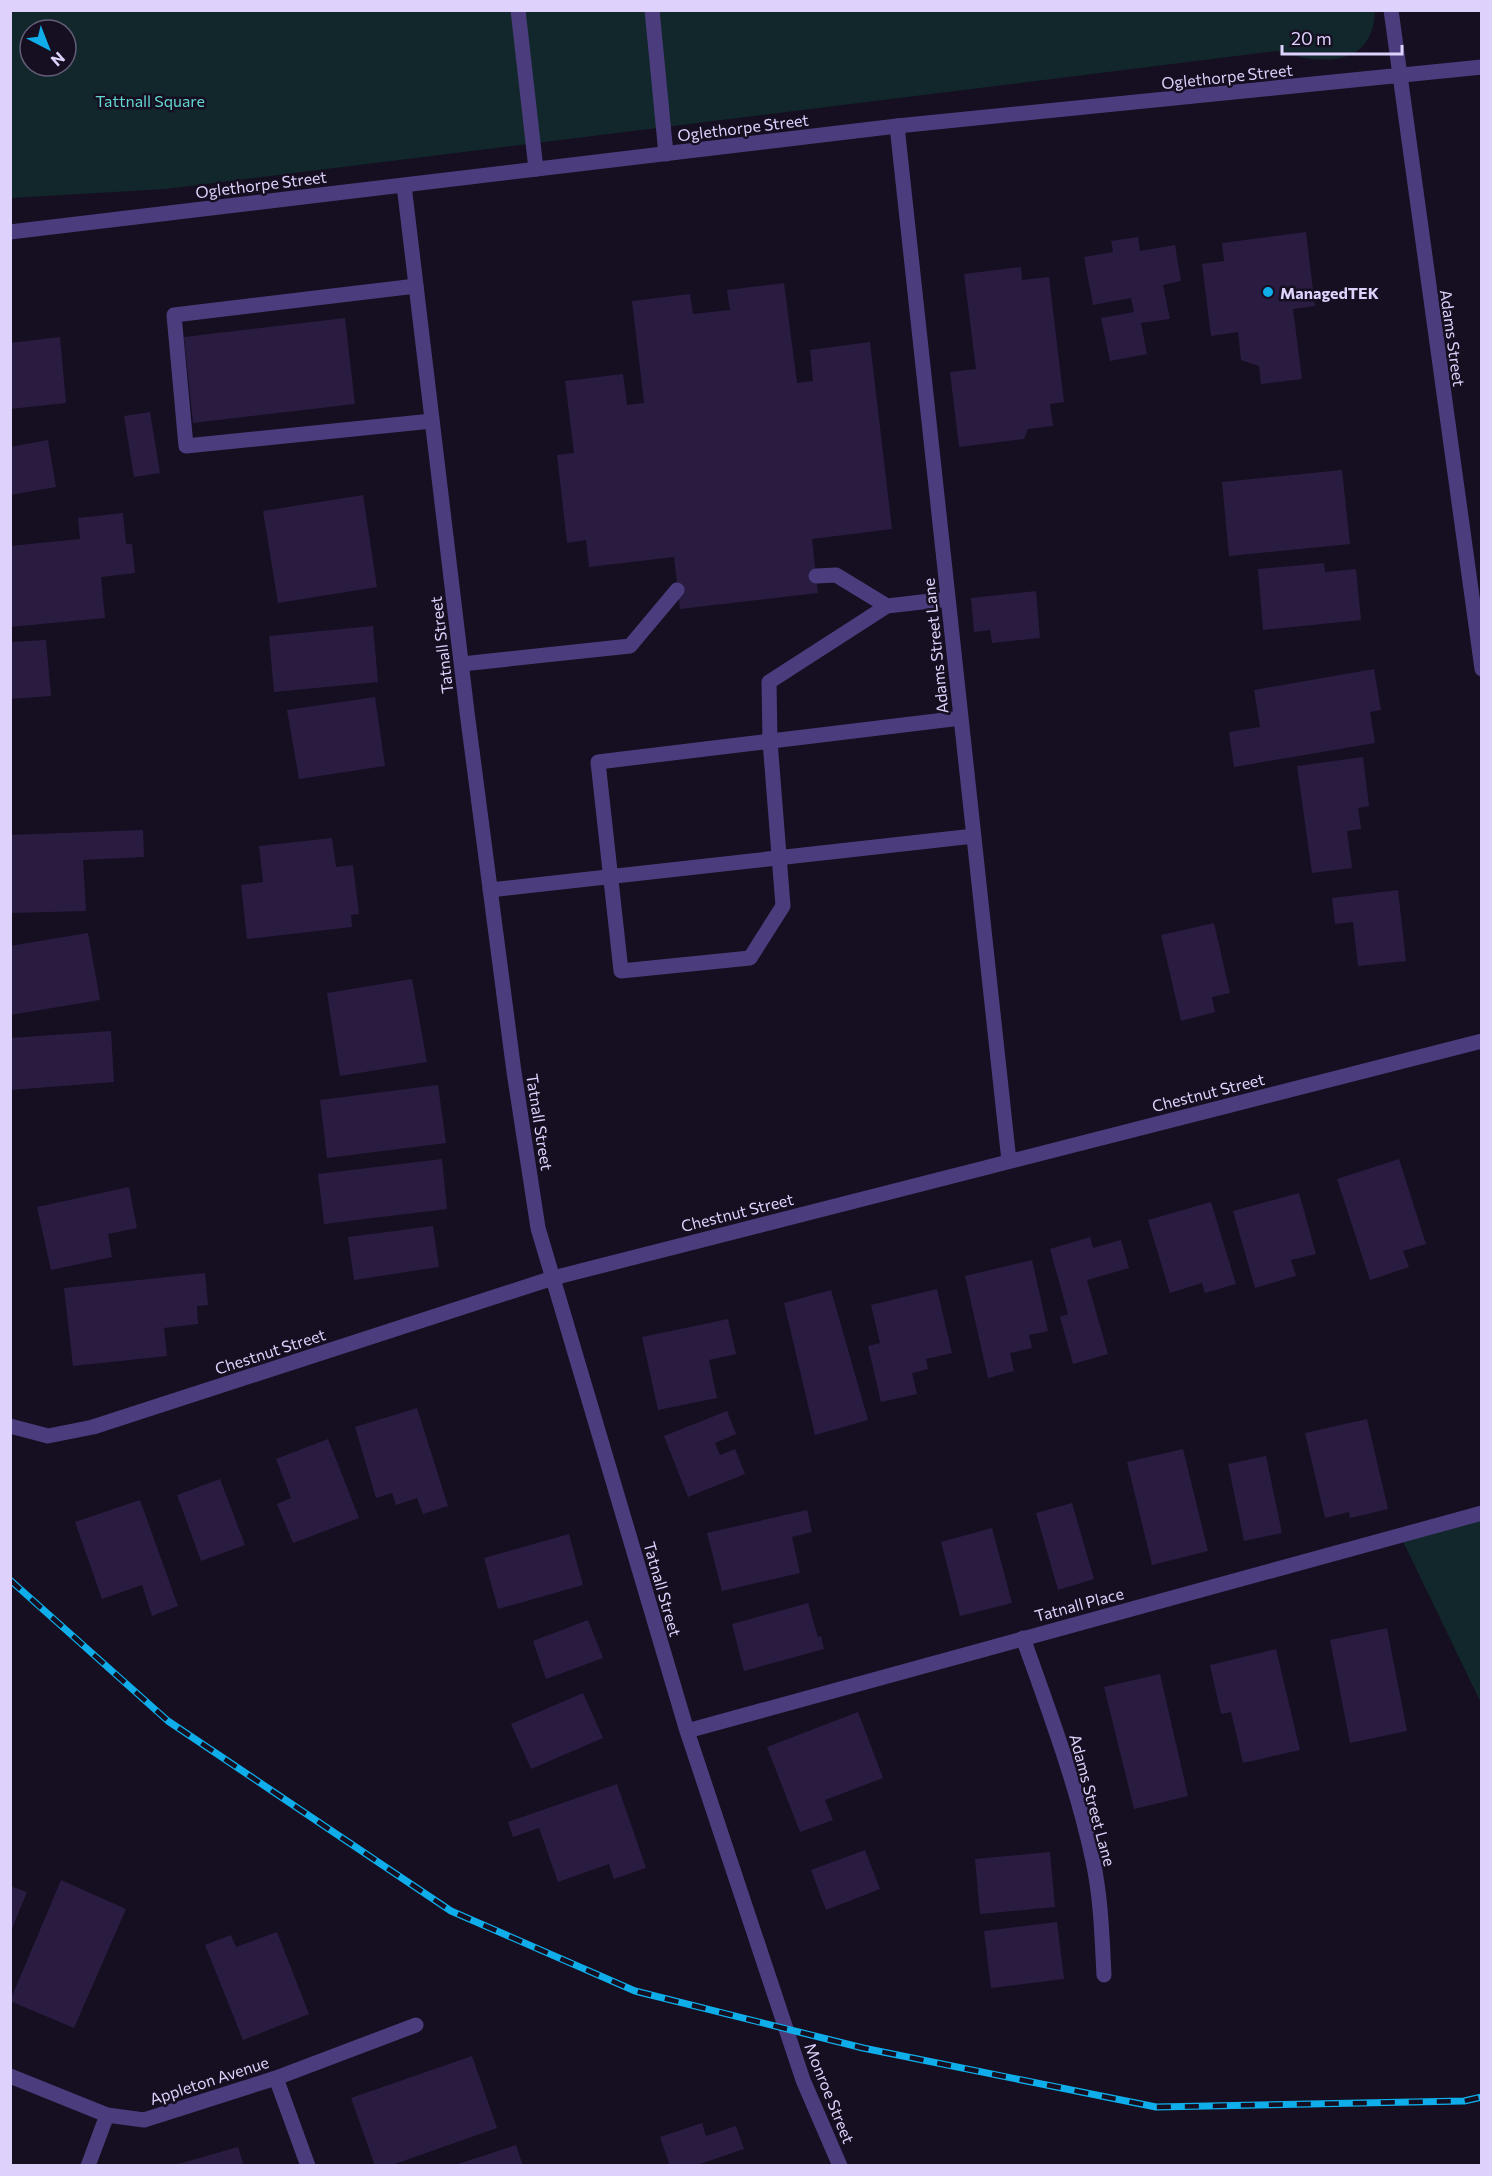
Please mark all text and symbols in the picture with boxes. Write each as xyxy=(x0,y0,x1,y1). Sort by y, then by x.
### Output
north arrow xyxy=(18,18,78,78)
scale bar xyxy=(1282,18,1402,56)
text: 20 m xyxy=(1291,27,1332,49)
text: N xyxy=(48,48,69,71)
street label: Oglethorpe Street xyxy=(1160,60,1294,92)
park label: Tattnall Square xyxy=(95,91,205,110)
street label: Oglethorpe Street xyxy=(676,109,810,144)
street label: Oglethorpe Street xyxy=(194,166,328,201)
place label: ManagedTEK xyxy=(1280,283,1379,302)
marker: ManagedTEK xyxy=(1261,285,1275,299)
street label: Adams Street xyxy=(1437,288,1469,388)
street label: Adams Street Lane xyxy=(918,577,952,715)
street label: Tatnall Street xyxy=(426,595,456,695)
street label: Chestnut Street xyxy=(1150,1069,1267,1115)
street label: Tatnall Street xyxy=(523,1072,557,1172)
street label: Chestnut Street xyxy=(679,1189,796,1235)
street label: Chestnut Street xyxy=(212,1324,328,1378)
street label: Tatnall Street xyxy=(640,1539,686,1639)
street label: Tatnall Place xyxy=(1032,1583,1126,1625)
street label: Adams Street Lane xyxy=(1066,1732,1120,1868)
street label: Monroe Street xyxy=(801,2040,859,2146)
street label: Appleton Avenue xyxy=(147,2052,271,2108)

